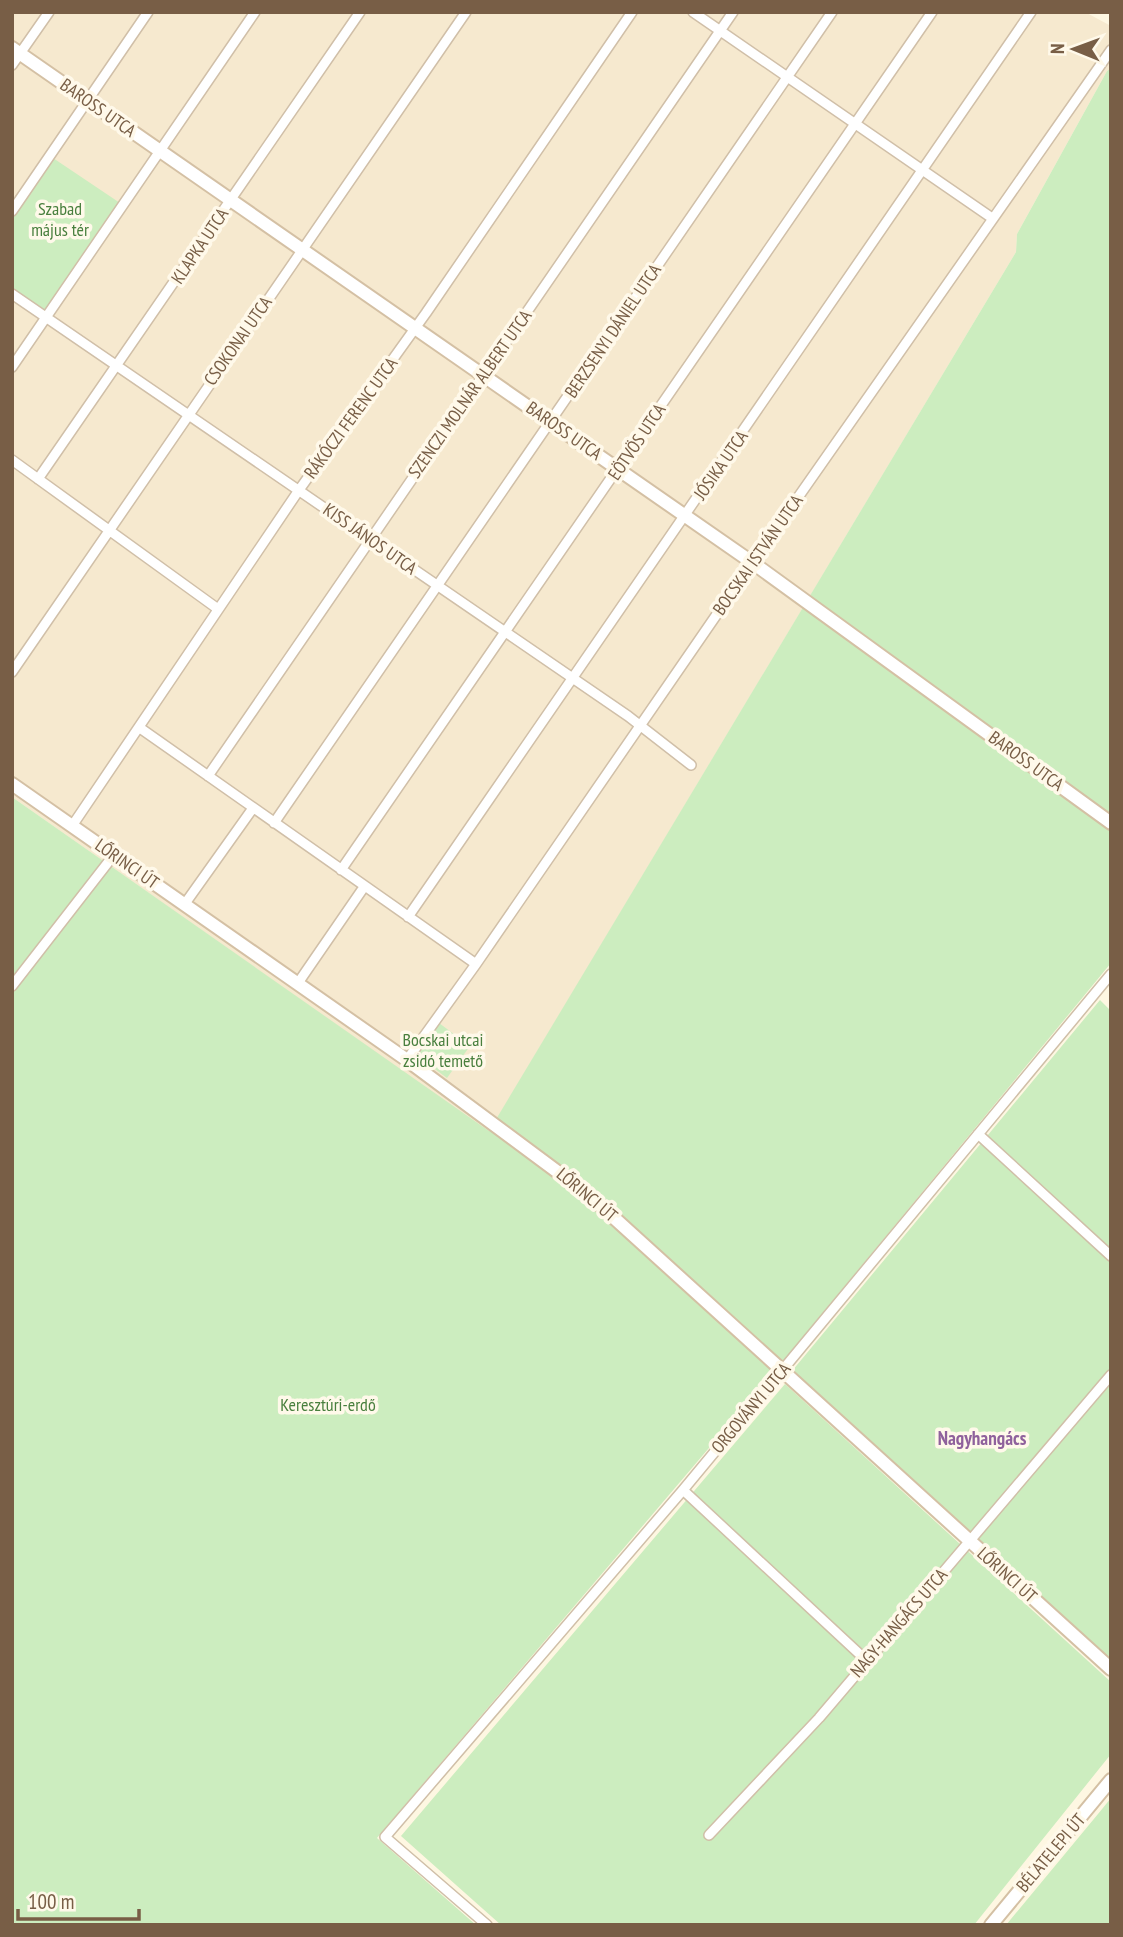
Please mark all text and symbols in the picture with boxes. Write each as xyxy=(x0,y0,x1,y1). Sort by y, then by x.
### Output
north arrow xyxy=(1039,14,1109,84)
text: N xyxy=(1045,43,1069,54)
street label: BAROSS UTCA xyxy=(56,73,141,142)
park label: Szabad május tér xyxy=(31,197,89,241)
street label: KLAPKA UTCA xyxy=(166,203,234,288)
street label: BERZSENYI DÁNIEL UTCA xyxy=(559,259,666,402)
street label: CSOKONAI UTCA xyxy=(198,291,277,390)
street label: SZENCZI MOLNÁR ALBERT UTCA xyxy=(403,305,537,482)
street label: RÁKÓCZI FERENC UTCA xyxy=(299,352,403,483)
street label: BAROSS UTCA xyxy=(522,396,607,465)
street label: EÖTVÖS UTCA xyxy=(603,399,671,484)
street label: JÓSIKA UTCA xyxy=(688,425,753,505)
street label: BOCSKAI ISTVÁN UTCA xyxy=(708,490,808,619)
street label: KISS JÁNOS UTCA xyxy=(319,498,422,580)
street label: BAROSS UTCA xyxy=(984,726,1069,796)
street label: LŐRINCI ÚT xyxy=(91,833,164,894)
park label: Bocskai utcai zsidó temető xyxy=(403,1028,483,1072)
street label: LŐRINCI ÚT xyxy=(552,1162,622,1227)
street label: ORGOVÁNYI UTCA xyxy=(706,1357,796,1458)
park label: Keresztúri-erdő xyxy=(280,1393,376,1416)
district label: Nagyhangács xyxy=(938,1426,1027,1450)
street label: LŐRINCI ÚT xyxy=(973,1542,1042,1607)
street label: NAGY-HANGÁCS UTCA xyxy=(845,1563,953,1682)
street label: BÉLATELEPI ÚT xyxy=(1011,1809,1090,1897)
scale bar xyxy=(18,1878,138,1922)
text: 100 m xyxy=(28,1888,74,1915)

